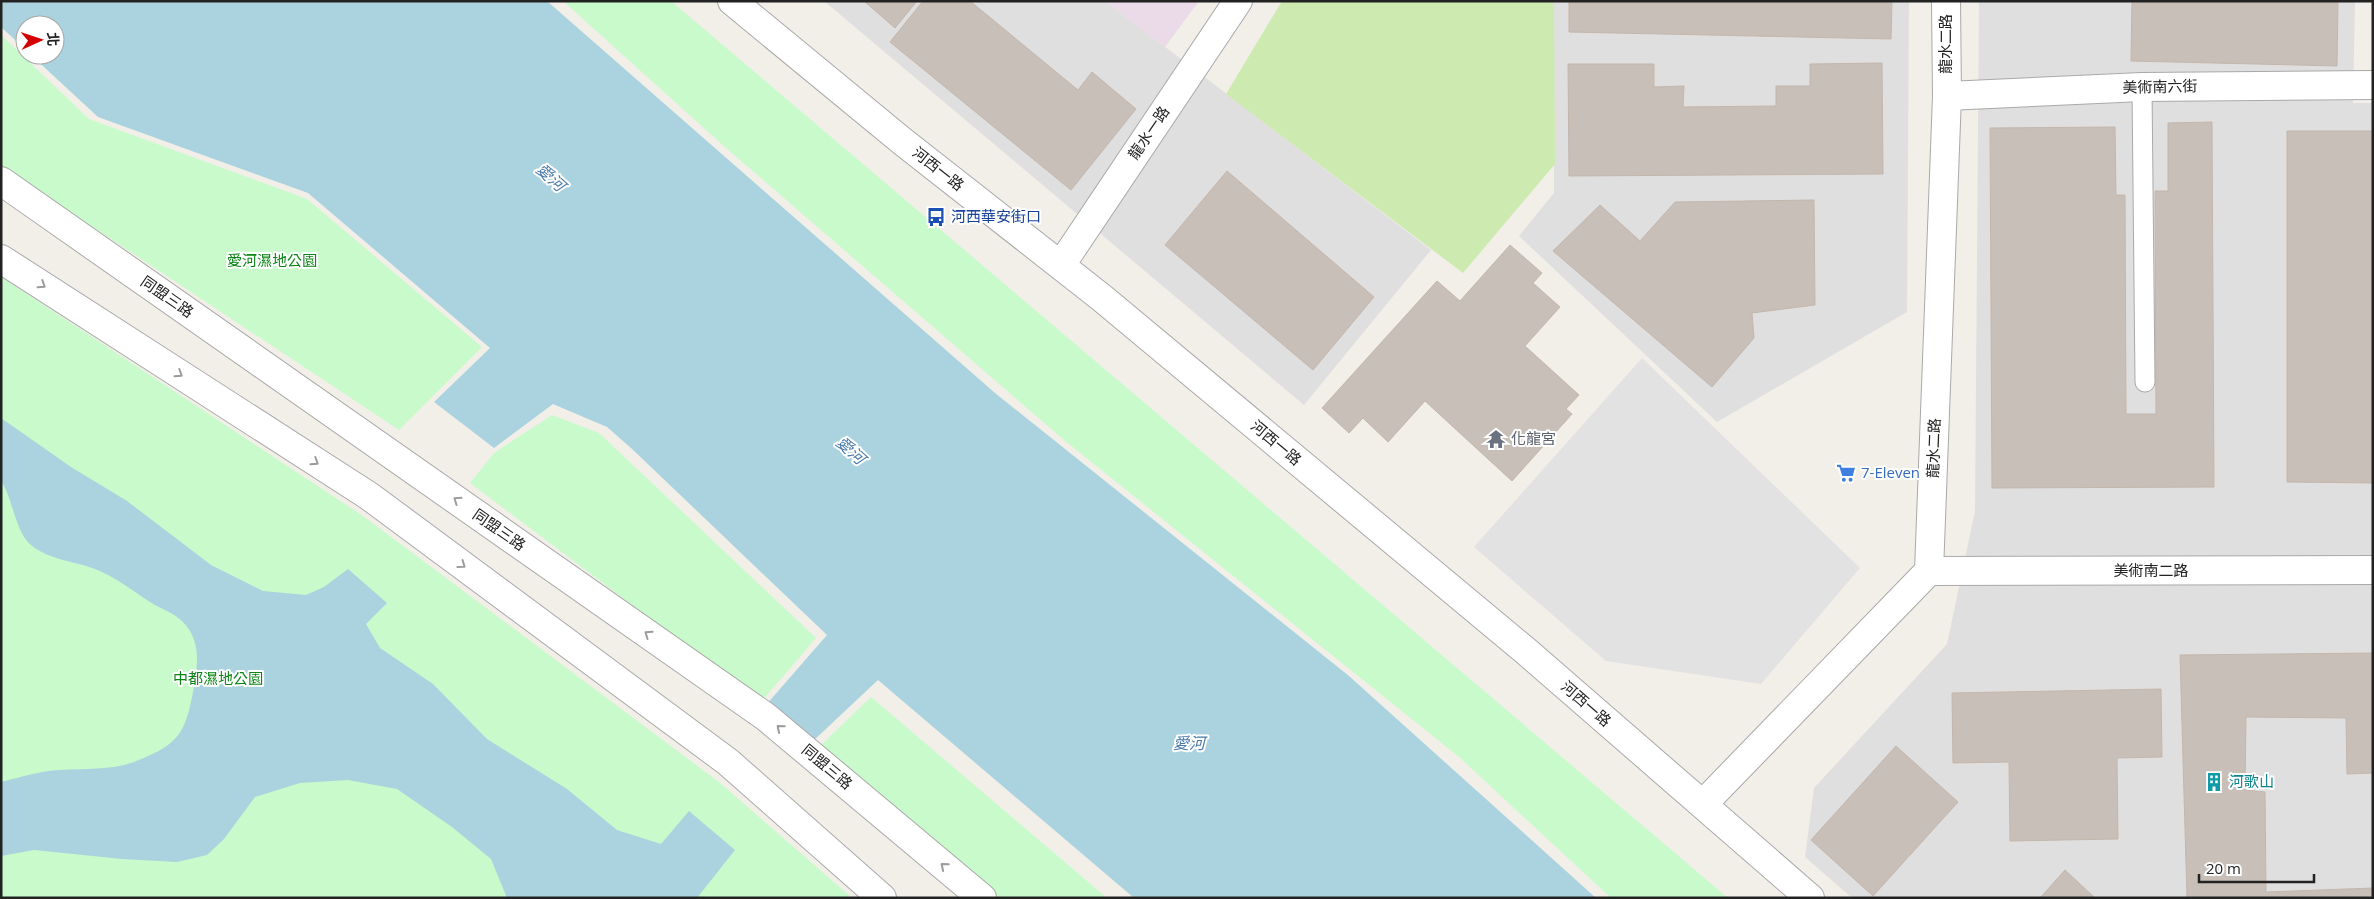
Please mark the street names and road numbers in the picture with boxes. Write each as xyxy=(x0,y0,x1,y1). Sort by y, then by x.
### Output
street label: 龍水二路 xyxy=(1935,14,1955,74)
street label: 美術南六街 xyxy=(2122,75,2198,97)
street label: 龍水一路 xyxy=(1123,102,1173,163)
street label: 河西一路 xyxy=(909,142,968,195)
street label: 同盟三路 xyxy=(137,271,198,322)
street label: 河西一路 xyxy=(1247,415,1306,469)
street label: 龍水二路 xyxy=(1922,418,1944,478)
street label: 同盟三路 xyxy=(469,504,530,555)
street label: 美術南二路 xyxy=(2113,560,2189,580)
street label: 河西一路 xyxy=(1557,676,1616,730)
street label: 同盟三路 xyxy=(798,739,857,793)

